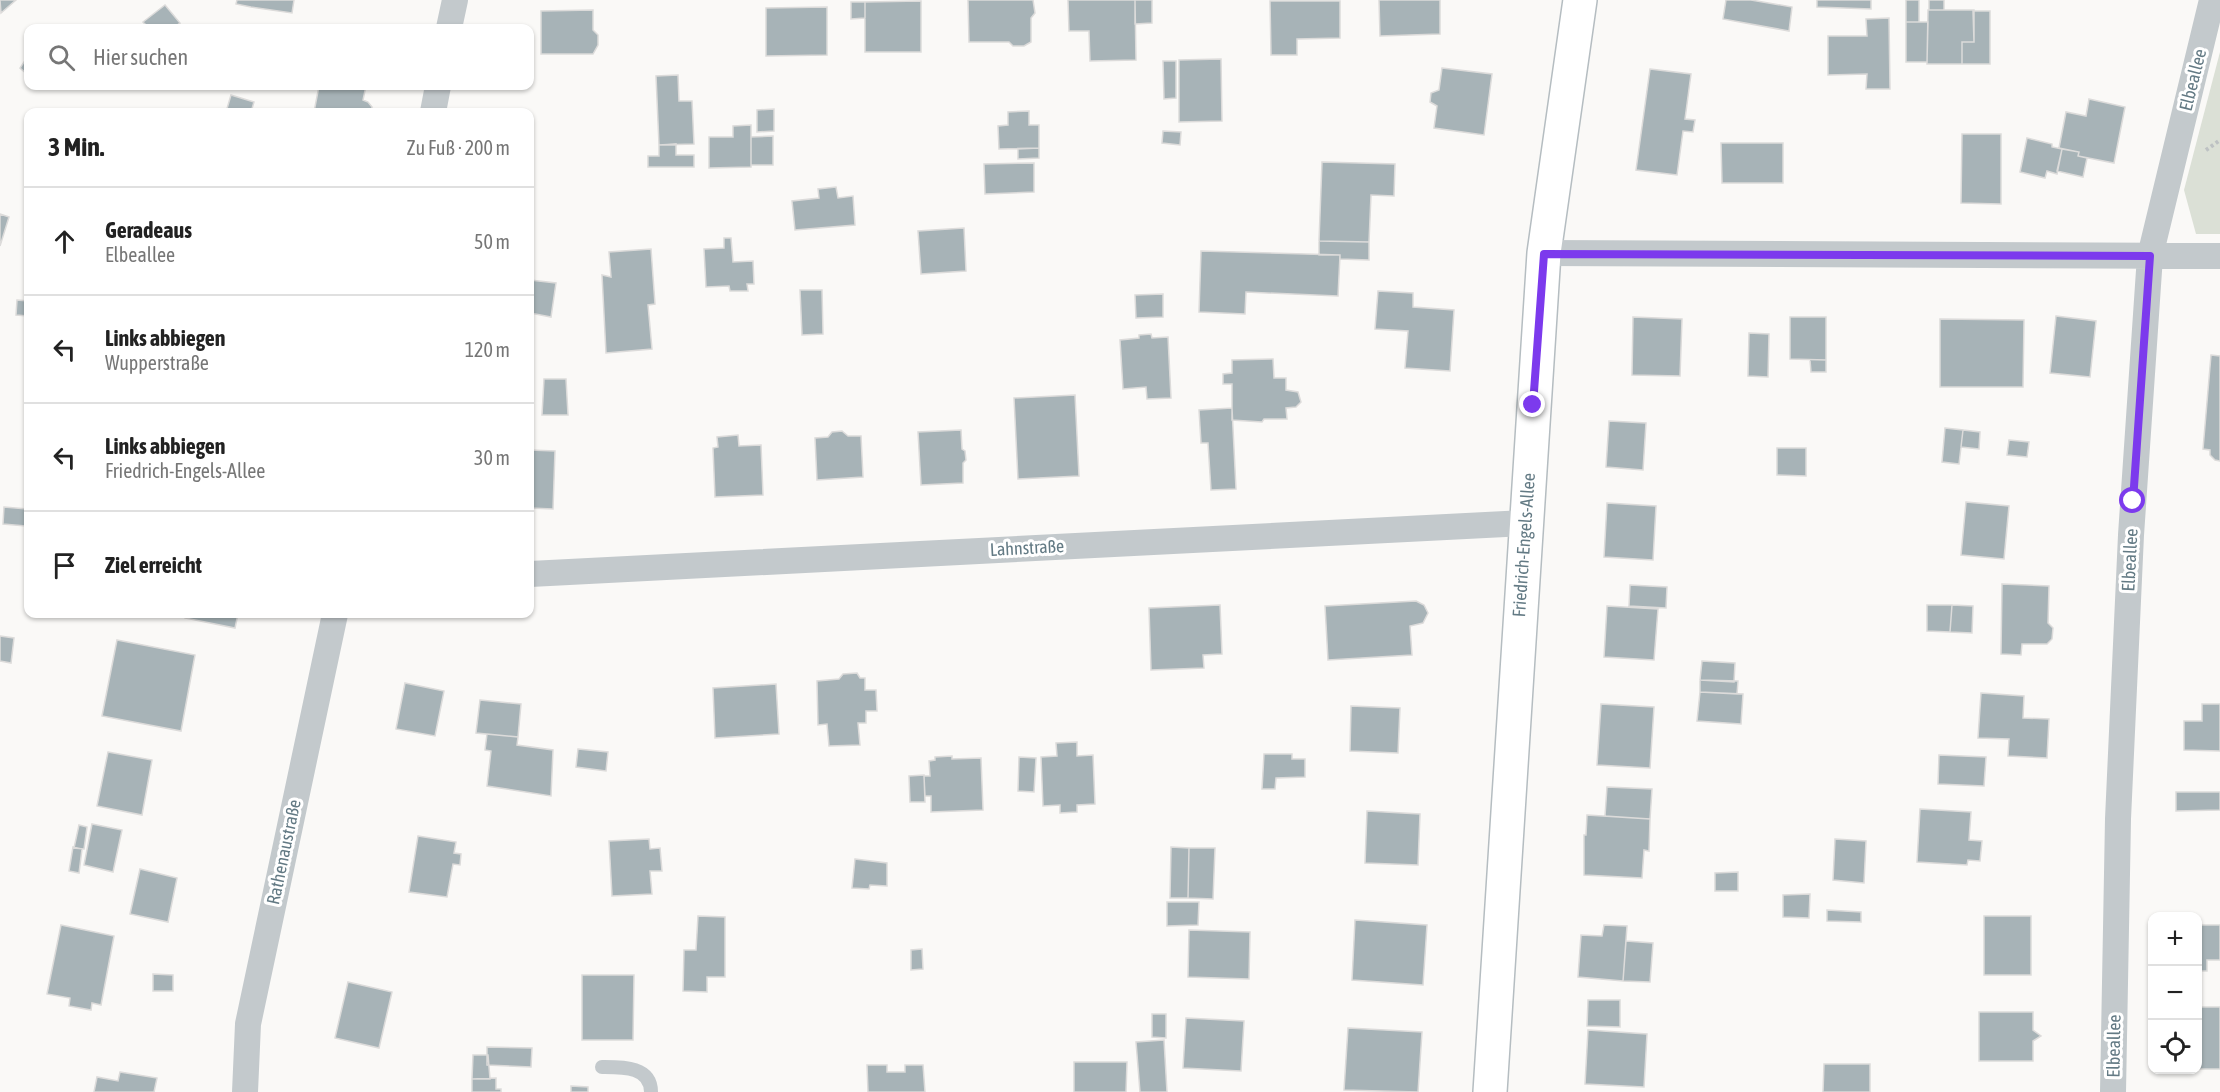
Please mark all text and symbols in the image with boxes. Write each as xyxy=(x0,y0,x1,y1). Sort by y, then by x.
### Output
search box xyxy=(24,24,534,90)
icon: search xyxy=(45,41,78,74)
text: Hier suchen xyxy=(93,44,188,70)
street label: Elbeallee xyxy=(2175,47,2210,113)
text: 3 Min. xyxy=(48,132,104,162)
text: Zu Fuß · 200 m xyxy=(407,136,510,159)
text: Geradeaus xyxy=(105,217,192,243)
icon: ahead xyxy=(48,225,81,258)
text: 50 m xyxy=(474,230,510,253)
text: Elbeallee xyxy=(105,243,175,266)
text: Links abbiegen xyxy=(105,325,226,351)
icon: left xyxy=(48,333,81,366)
text: 120 m xyxy=(465,338,510,361)
text: Wupperstraße xyxy=(105,351,209,374)
route end xyxy=(1519,391,1545,417)
text: Links abbiegen xyxy=(105,433,226,459)
icon: left xyxy=(48,441,81,474)
text: 30 m xyxy=(474,446,510,469)
text: Friedrich-Engels-Allee xyxy=(105,459,265,482)
street label: Friedrich-Engels-Allee xyxy=(1508,472,1539,618)
route start xyxy=(2119,487,2145,513)
street label: Elbeallee xyxy=(2117,528,2142,592)
street label: Lahnstraße xyxy=(989,535,1065,560)
icon: arrive xyxy=(48,549,81,582)
text: Ziel erreicht xyxy=(105,552,202,578)
street label: Rathenaustraße xyxy=(262,798,305,906)
map controls xyxy=(2148,912,2202,1074)
button: + xyxy=(2148,912,2202,966)
button: − xyxy=(2148,966,2202,1020)
street label: Elbeallee xyxy=(2102,1014,2125,1078)
button: locate xyxy=(2148,1020,2202,1074)

